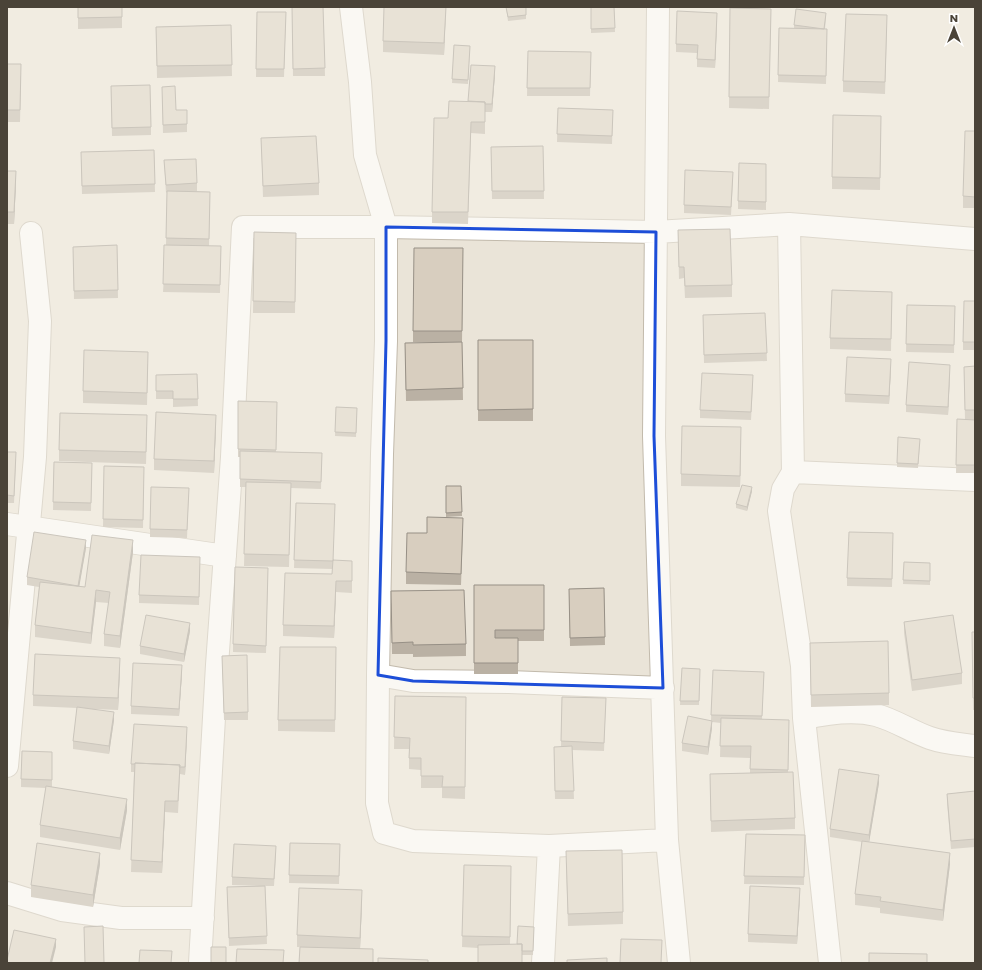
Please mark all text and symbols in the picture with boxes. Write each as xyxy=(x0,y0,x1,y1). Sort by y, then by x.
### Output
north arrow xyxy=(934,8,974,48)
text: N xyxy=(950,10,958,26)

